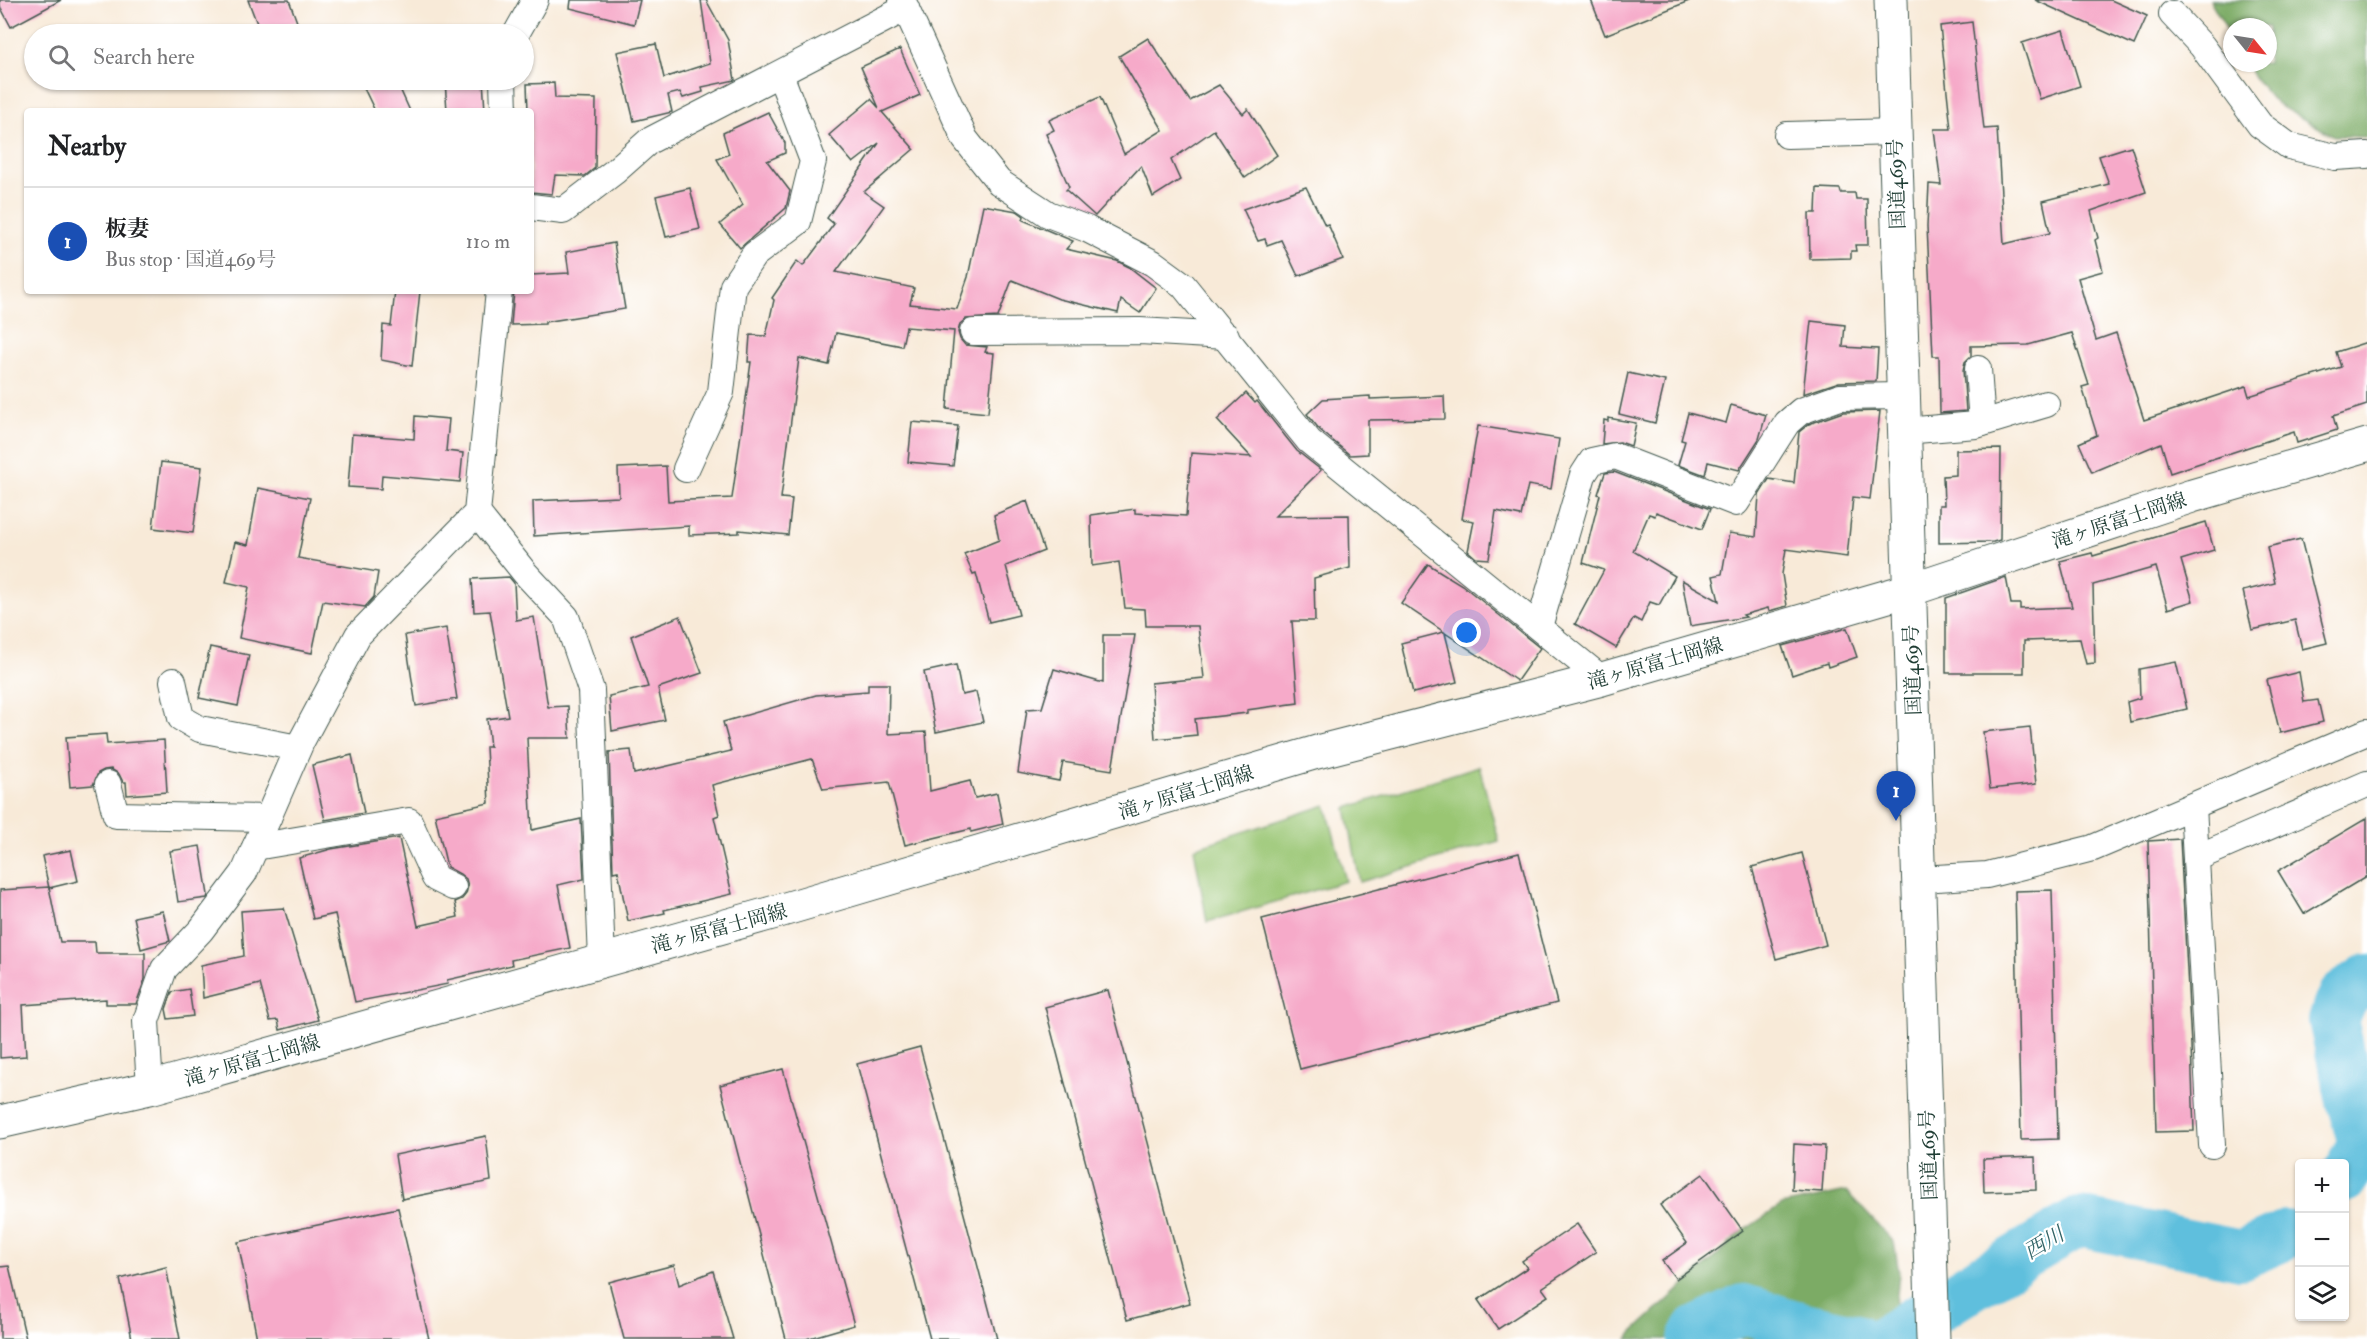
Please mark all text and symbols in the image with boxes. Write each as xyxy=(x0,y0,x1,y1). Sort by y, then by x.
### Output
north arrow xyxy=(2223,18,2277,72)
search box xyxy=(24,24,534,90)
icon: search xyxy=(45,41,78,74)
text: Search here xyxy=(93,43,195,71)
text: Nearby xyxy=(48,131,126,163)
street label: 国道469号 xyxy=(1882,138,1911,230)
text: 板妻 xyxy=(105,215,149,243)
text: 1 xyxy=(64,229,71,254)
text: 110 m xyxy=(466,229,510,254)
text: Bus stop · 国道469号 xyxy=(105,247,276,272)
street label: 滝ヶ原富士岡線 xyxy=(2049,487,2190,554)
your location xyxy=(1452,618,1481,647)
street label: 国道469号 xyxy=(1898,624,1927,716)
street label: 滝ヶ原富士岡線 xyxy=(1584,632,1726,695)
street label: 滝ヶ原富士岡線 xyxy=(1116,760,1257,825)
pin: 1 xyxy=(1876,772,1916,821)
street label: 滝ヶ原富士岡線 xyxy=(648,898,790,959)
street label: 滝ヶ原富士岡線 xyxy=(181,1029,323,1092)
street label: 国道469号 xyxy=(1914,1109,1943,1201)
map controls xyxy=(2295,1159,2349,1321)
button: + xyxy=(2295,1159,2349,1213)
button: − xyxy=(2295,1213,2349,1267)
water label: 西川 xyxy=(2019,1220,2071,1266)
button: layers xyxy=(2295,1267,2349,1321)

